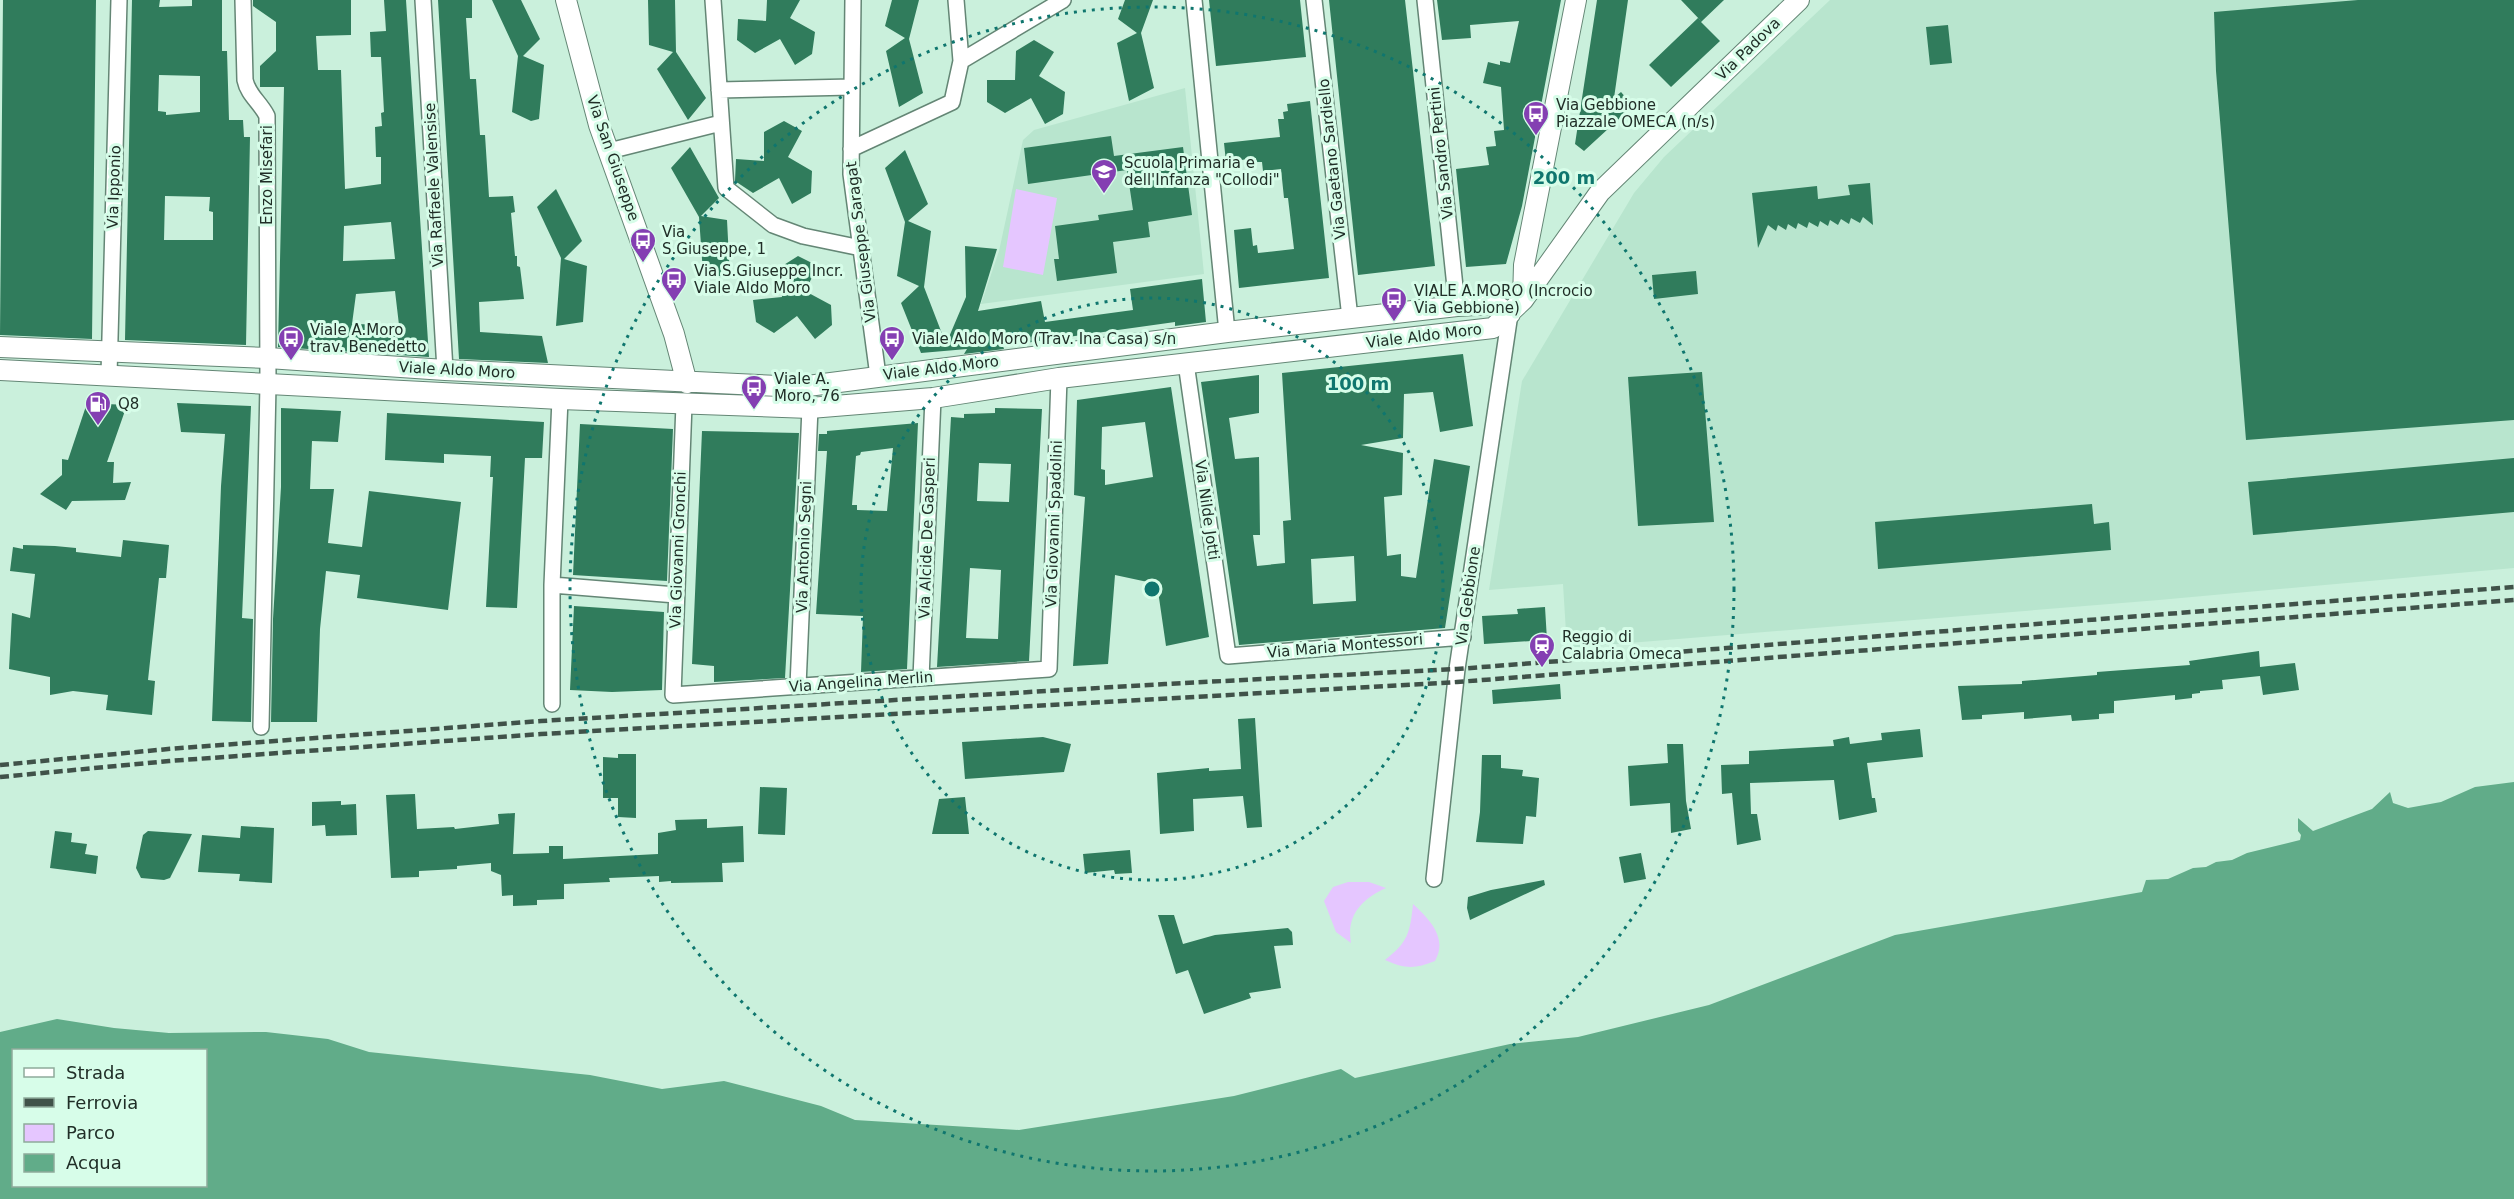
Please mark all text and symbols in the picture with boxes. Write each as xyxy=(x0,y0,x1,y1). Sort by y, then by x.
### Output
street label: Via Padova xyxy=(1712,14,1784,84)
street label: Via Gaetano Sardiello xyxy=(1315,78,1349,240)
street label: Via Sandro Pertini xyxy=(1425,86,1457,220)
street label: Via San Giuseppe xyxy=(583,93,643,223)
place label: Via Gebbione Piazzale OMECA (n/s) xyxy=(1556,96,1715,131)
bus stop icon: Via Gebbione Piazzale OMECA (n/s) xyxy=(1521,99,1551,137)
street label: Via Raffaele Valensise xyxy=(421,102,447,268)
street label: Enzo Misefari xyxy=(258,125,276,225)
street label: Via Ipponio xyxy=(104,145,124,229)
place label: Scuola Primaria e dell'Infanza "Collodi" xyxy=(1124,154,1280,189)
school or university icon: Scuola Primaria e dell'Infanza "Collodi" xyxy=(1089,157,1119,195)
street label: Via Giuseppe Saragat xyxy=(842,160,880,324)
text: 200 m xyxy=(1533,167,1595,188)
place label: Via S.Giuseppe, 1 xyxy=(662,223,766,258)
bus stop icon: Via S.Giuseppe, 1 xyxy=(628,226,658,264)
place label: Via S.Giuseppe Incr. Viale Aldo Moro xyxy=(694,262,843,297)
bus stop icon: Via S.Giuseppe Incr. Viale Aldo Moro xyxy=(659,265,689,303)
place label: VIALE A.MORO (Incrocio Via Gebbione) xyxy=(1414,282,1593,317)
bus stop icon: VIALE A.MORO (Incrocio Via Gebbione) xyxy=(1379,285,1409,323)
street label: Viale Aldo Moro xyxy=(1365,320,1483,352)
place label: Viale A.Moro trav. Benedetto xyxy=(310,321,426,356)
bus stop icon: Viale A.Moro trav. Benedetto xyxy=(276,324,306,362)
bus stop icon: Viale Aldo Moro (Trav. Ina Casa) s/n xyxy=(877,324,907,362)
place label: Viale Aldo Moro (Trav. Ina Casa) s/n xyxy=(912,330,1176,348)
street label: Viale Aldo Moro xyxy=(882,352,1000,384)
street label: Viale Aldo Moro xyxy=(398,358,516,382)
place label: Viale A. Moro, 76 xyxy=(774,370,840,405)
bus stop icon: Viale A. Moro, 76 xyxy=(739,373,769,411)
text: 100 m xyxy=(1327,373,1389,394)
fuel station icon: Q8 xyxy=(83,389,113,427)
place label: Q8 xyxy=(118,395,139,413)
street label: Via Giovanni Spadolini xyxy=(1042,440,1066,608)
street label: Via Alcide De Gasperi xyxy=(915,457,939,619)
street label: Via Nilde Jotti xyxy=(1191,459,1223,561)
street label: Via Giovanni Gronchi xyxy=(666,471,690,629)
street label: Via Antonio Segni xyxy=(793,480,815,614)
street label: Via Gebbione xyxy=(1452,545,1484,647)
centre of rings xyxy=(1142,579,1162,599)
place label: Reggio di Calabria Omeca xyxy=(1562,628,1682,663)
street label: Via Maria Montessori xyxy=(1266,630,1424,662)
station icon: Reggio di Calabria Omeca xyxy=(1527,631,1557,669)
street label: Via Angelina Merlin xyxy=(788,668,934,696)
legend xyxy=(12,1049,207,1187)
text: Strada xyxy=(66,1062,125,1083)
text: Ferrovia xyxy=(66,1092,138,1113)
text: Parco xyxy=(66,1122,115,1143)
text: Acqua xyxy=(66,1152,122,1173)

